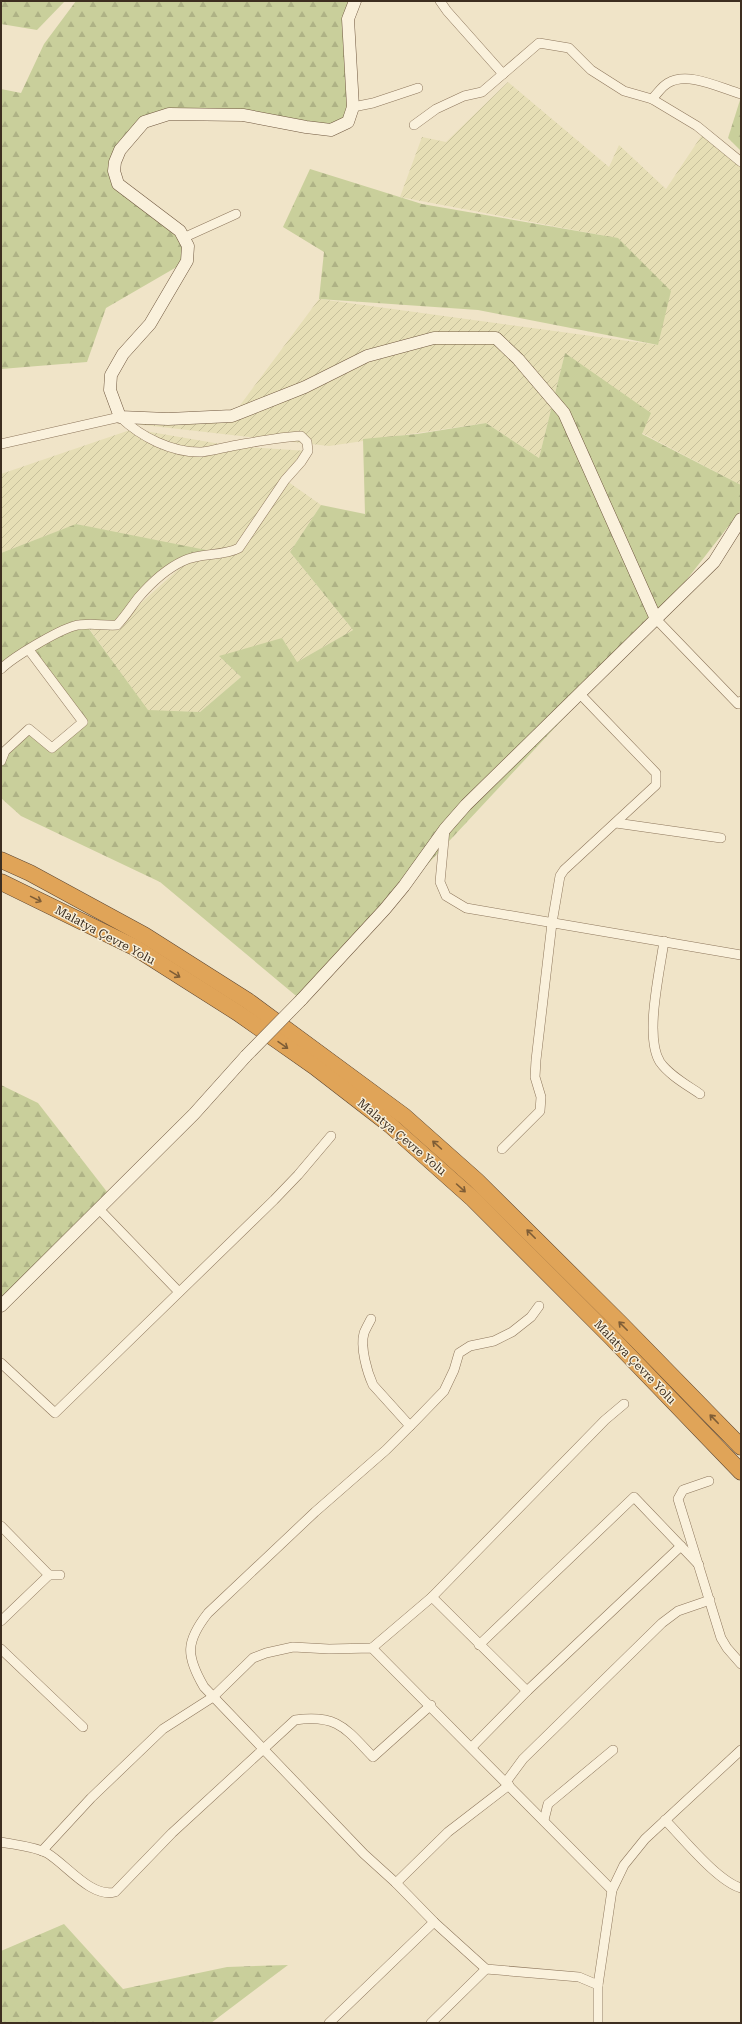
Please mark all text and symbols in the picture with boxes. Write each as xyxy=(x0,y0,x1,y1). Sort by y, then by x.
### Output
one-way arrow xyxy=(30,896,42,903)
street label: Malatya Çevre Yolu xyxy=(53,903,158,968)
one-way arrow xyxy=(169,970,181,978)
one-way arrow xyxy=(278,1041,289,1049)
street label: Malatya Çevre Yolu xyxy=(355,1096,450,1178)
one-way arrow xyxy=(431,1140,442,1149)
one-way arrow xyxy=(456,1183,466,1193)
one-way arrow xyxy=(526,1229,536,1239)
street label: Malatya Çevre Yolu xyxy=(591,1317,679,1407)
one-way arrow xyxy=(618,1321,628,1331)
one-way arrow xyxy=(709,1414,719,1424)

